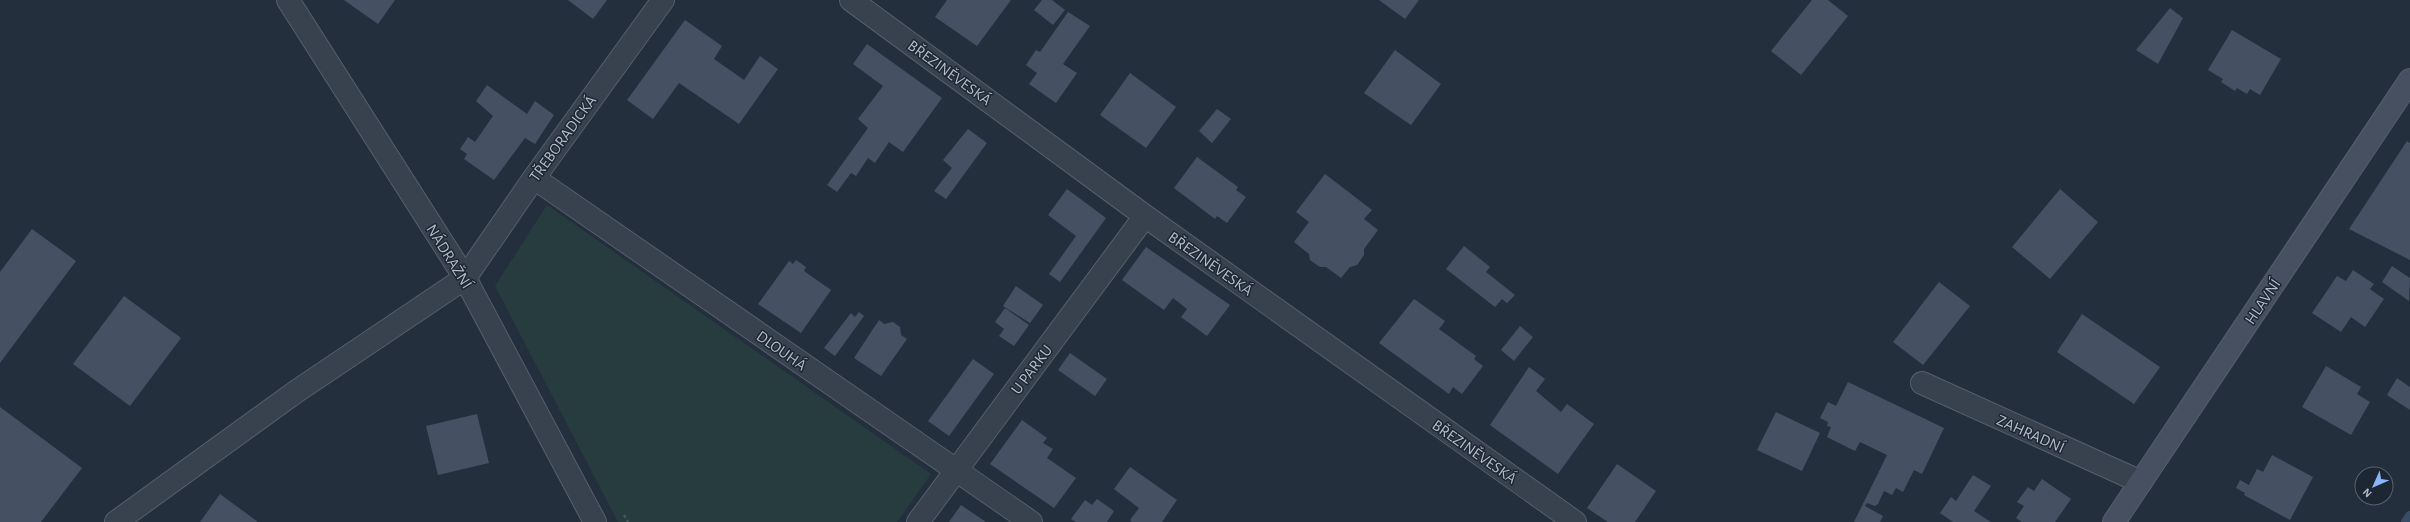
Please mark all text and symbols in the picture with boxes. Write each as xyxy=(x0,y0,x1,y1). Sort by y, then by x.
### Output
street label: BŘEZINĚVESKÁ xyxy=(905,36,995,108)
street label: TŘEBORADICKÁ xyxy=(525,91,599,185)
street label: NÁDRAŽNÍ xyxy=(423,221,477,292)
street label: BŘEZINĚVESKÁ xyxy=(1165,227,1257,299)
street label: HLAVNÍ xyxy=(2240,274,2284,327)
street label: DLOUHÁ xyxy=(754,326,810,374)
street label: U PARKU xyxy=(1008,342,1055,397)
street label: ZAHRADNÍ xyxy=(1994,410,2068,456)
street label: BŘEZINĚVESKÁ xyxy=(1429,415,1521,487)
north arrow xyxy=(2354,466,2394,506)
text: N xyxy=(2361,486,2374,499)

